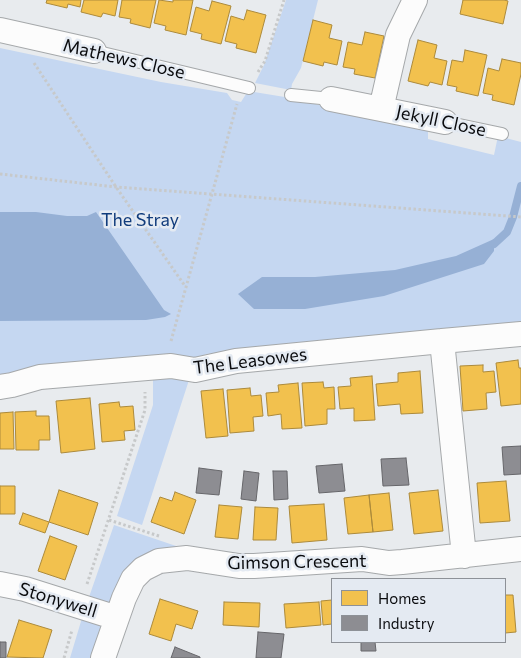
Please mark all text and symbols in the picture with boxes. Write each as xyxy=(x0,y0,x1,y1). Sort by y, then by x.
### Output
street label: Mathews Close xyxy=(61,34,187,84)
street label: Jekyll Close xyxy=(394,101,488,141)
park label: The Stray xyxy=(101,209,179,231)
street label: The Leasowes xyxy=(192,343,308,379)
street label: Gimson Crescent xyxy=(227,550,367,574)
street label: Stonywell xyxy=(16,578,100,622)
legend xyxy=(331,578,506,643)
text: Homes xyxy=(378,589,426,607)
text: Industry xyxy=(378,614,435,632)

